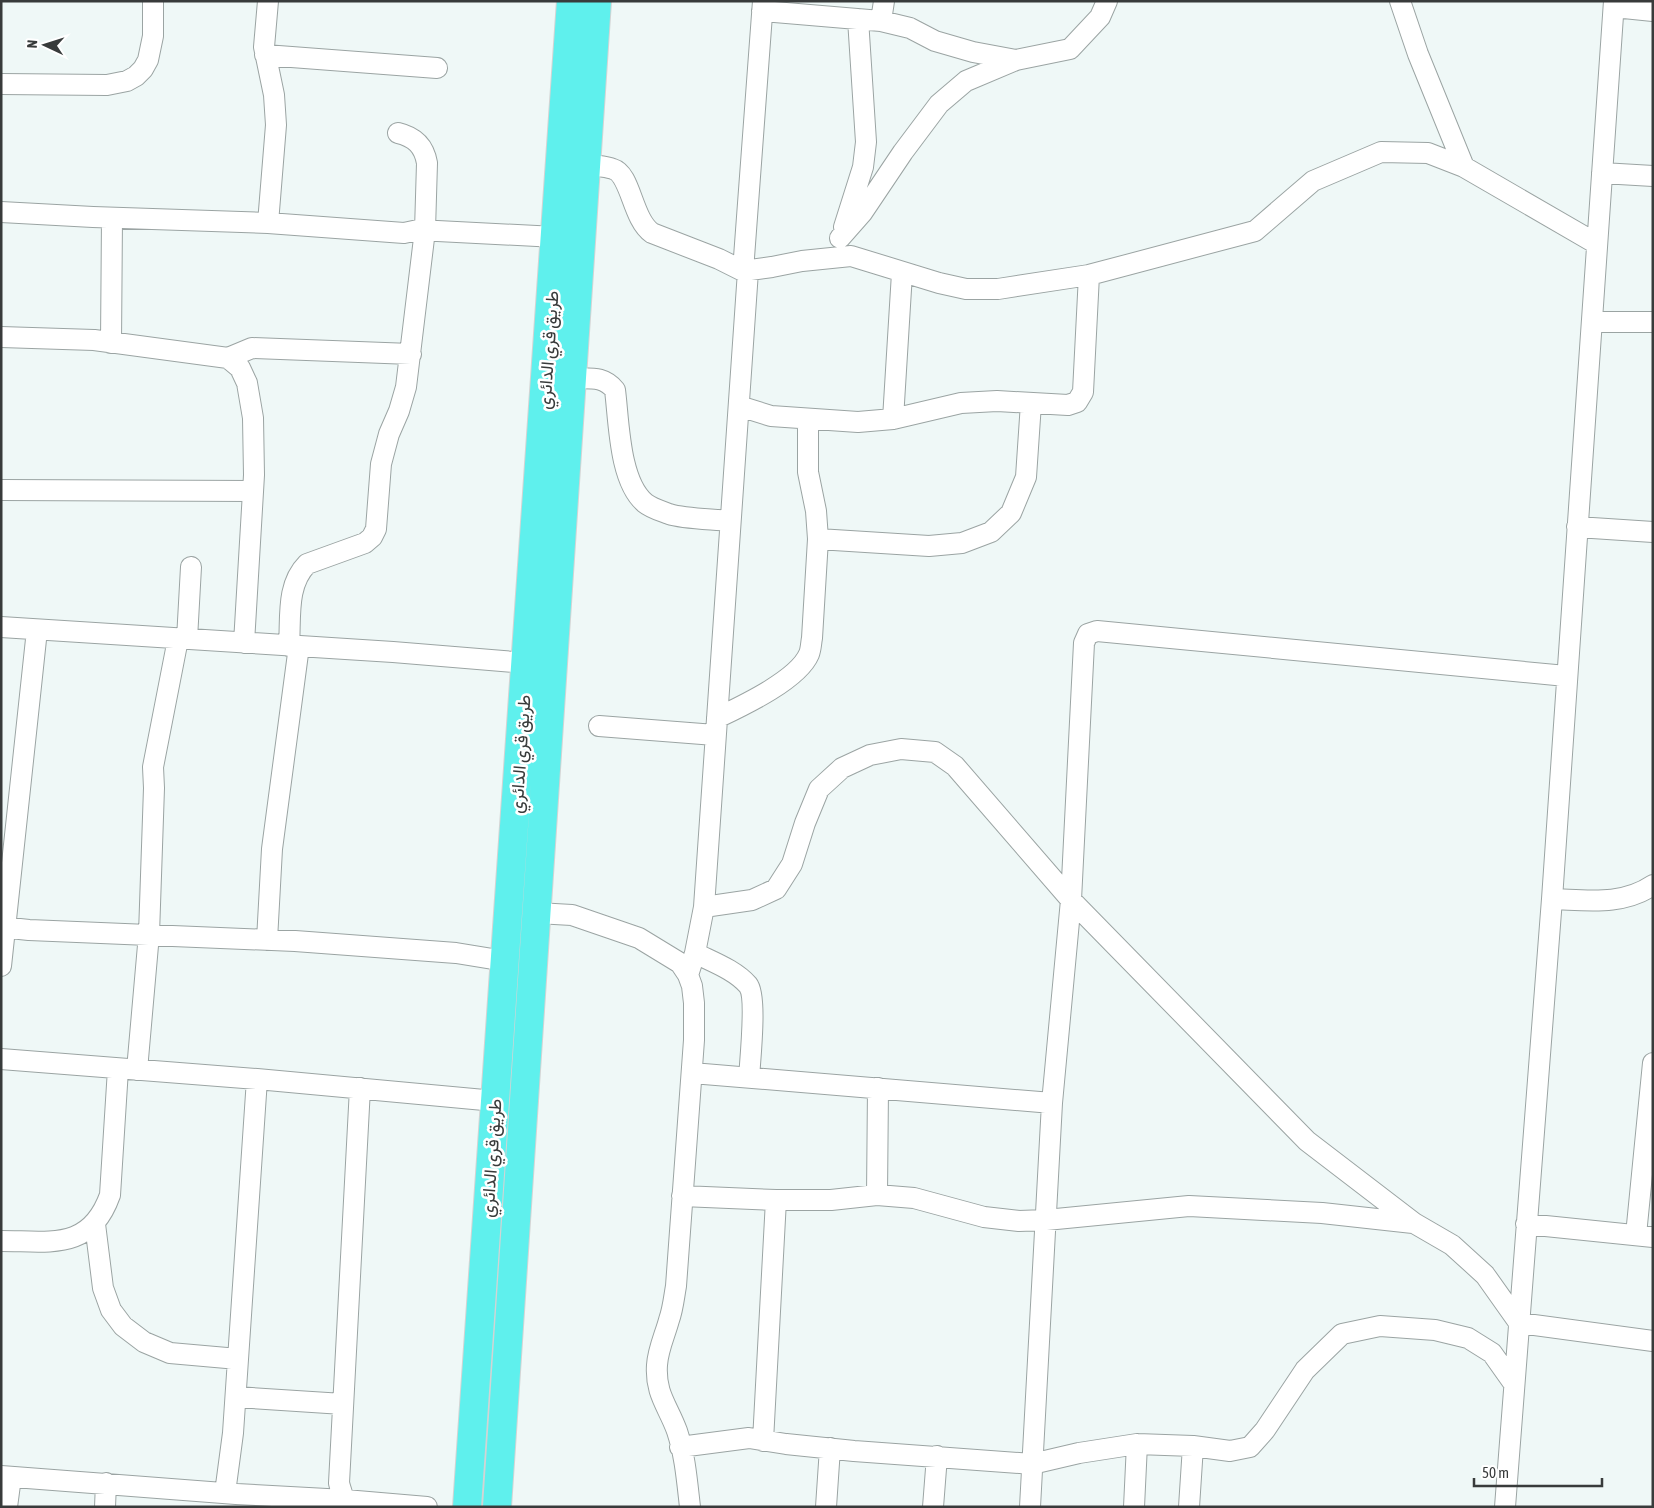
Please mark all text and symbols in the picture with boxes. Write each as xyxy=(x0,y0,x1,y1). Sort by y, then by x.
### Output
north arrow xyxy=(20,20,70,70)
text: N xyxy=(24,39,40,49)
street label: طريق قري الدائري xyxy=(533,290,568,411)
street label: طريق قري الدائري xyxy=(505,694,540,815)
street label: طريق قري الدائري xyxy=(476,1098,511,1219)
scale bar xyxy=(1474,1456,1602,1488)
text: 50 m xyxy=(1482,1464,1509,1481)

